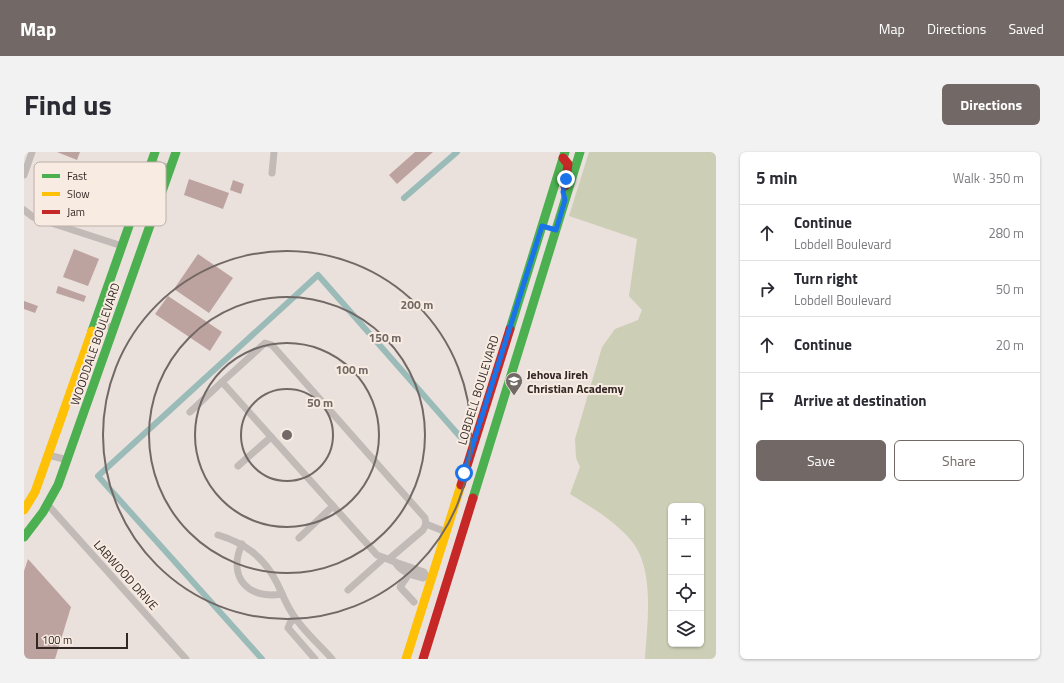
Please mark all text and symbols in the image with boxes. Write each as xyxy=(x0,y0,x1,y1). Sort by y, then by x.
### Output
text: Map xyxy=(20,14,56,43)
text: Map xyxy=(879,18,905,39)
text: Directions xyxy=(927,18,986,39)
text: Saved xyxy=(1008,18,1044,39)
text: Find us xyxy=(24,83,112,126)
button: Directions xyxy=(942,84,1040,125)
legend xyxy=(34,162,166,226)
text: 5 min xyxy=(756,165,797,191)
text: Fast xyxy=(67,168,87,184)
text: Walk · 350 m xyxy=(953,168,1024,188)
route end xyxy=(557,170,575,188)
text: Slow xyxy=(67,186,90,202)
text: Jam xyxy=(67,204,85,220)
text: Continue xyxy=(794,211,852,234)
icon: ahead xyxy=(756,222,778,244)
text: 280 m xyxy=(988,223,1024,243)
text: Lobdell Boulevard xyxy=(794,234,891,254)
text: Turn right xyxy=(794,267,858,290)
icon: right xyxy=(756,278,778,300)
text: 50 m xyxy=(996,279,1024,299)
street label: WOODDALE BOULEVARD xyxy=(65,280,125,408)
text: Lobdell Boulevard xyxy=(794,290,891,310)
text: 200 m xyxy=(401,295,433,314)
text: 150 m xyxy=(369,328,401,347)
street label: LOBDELL BOULEVARD xyxy=(452,333,504,447)
text: Continue xyxy=(794,333,852,356)
icon: ahead xyxy=(756,334,778,356)
text: 20 m xyxy=(996,335,1024,355)
text: 100 m xyxy=(336,360,368,379)
place label: Jehova Jireh Christian Academy xyxy=(527,365,624,398)
school or university icon: Jehova Jireh Christian Academy xyxy=(504,371,524,396)
text: Arrive at destination xyxy=(794,389,927,412)
icon: arrive xyxy=(756,390,778,412)
text: 50 m xyxy=(307,393,333,412)
centre of rings xyxy=(280,428,294,442)
button: Save xyxy=(756,440,886,481)
button: Share xyxy=(894,440,1024,481)
route start xyxy=(455,464,473,482)
map controls xyxy=(668,503,704,647)
button: + xyxy=(668,503,704,539)
street label: LABWOOD DRIVE xyxy=(89,536,163,615)
button: − xyxy=(668,539,704,575)
button: locate xyxy=(668,575,704,611)
button: layers xyxy=(668,611,704,647)
scale bar xyxy=(36,631,128,650)
text: 100 m xyxy=(42,632,72,648)

